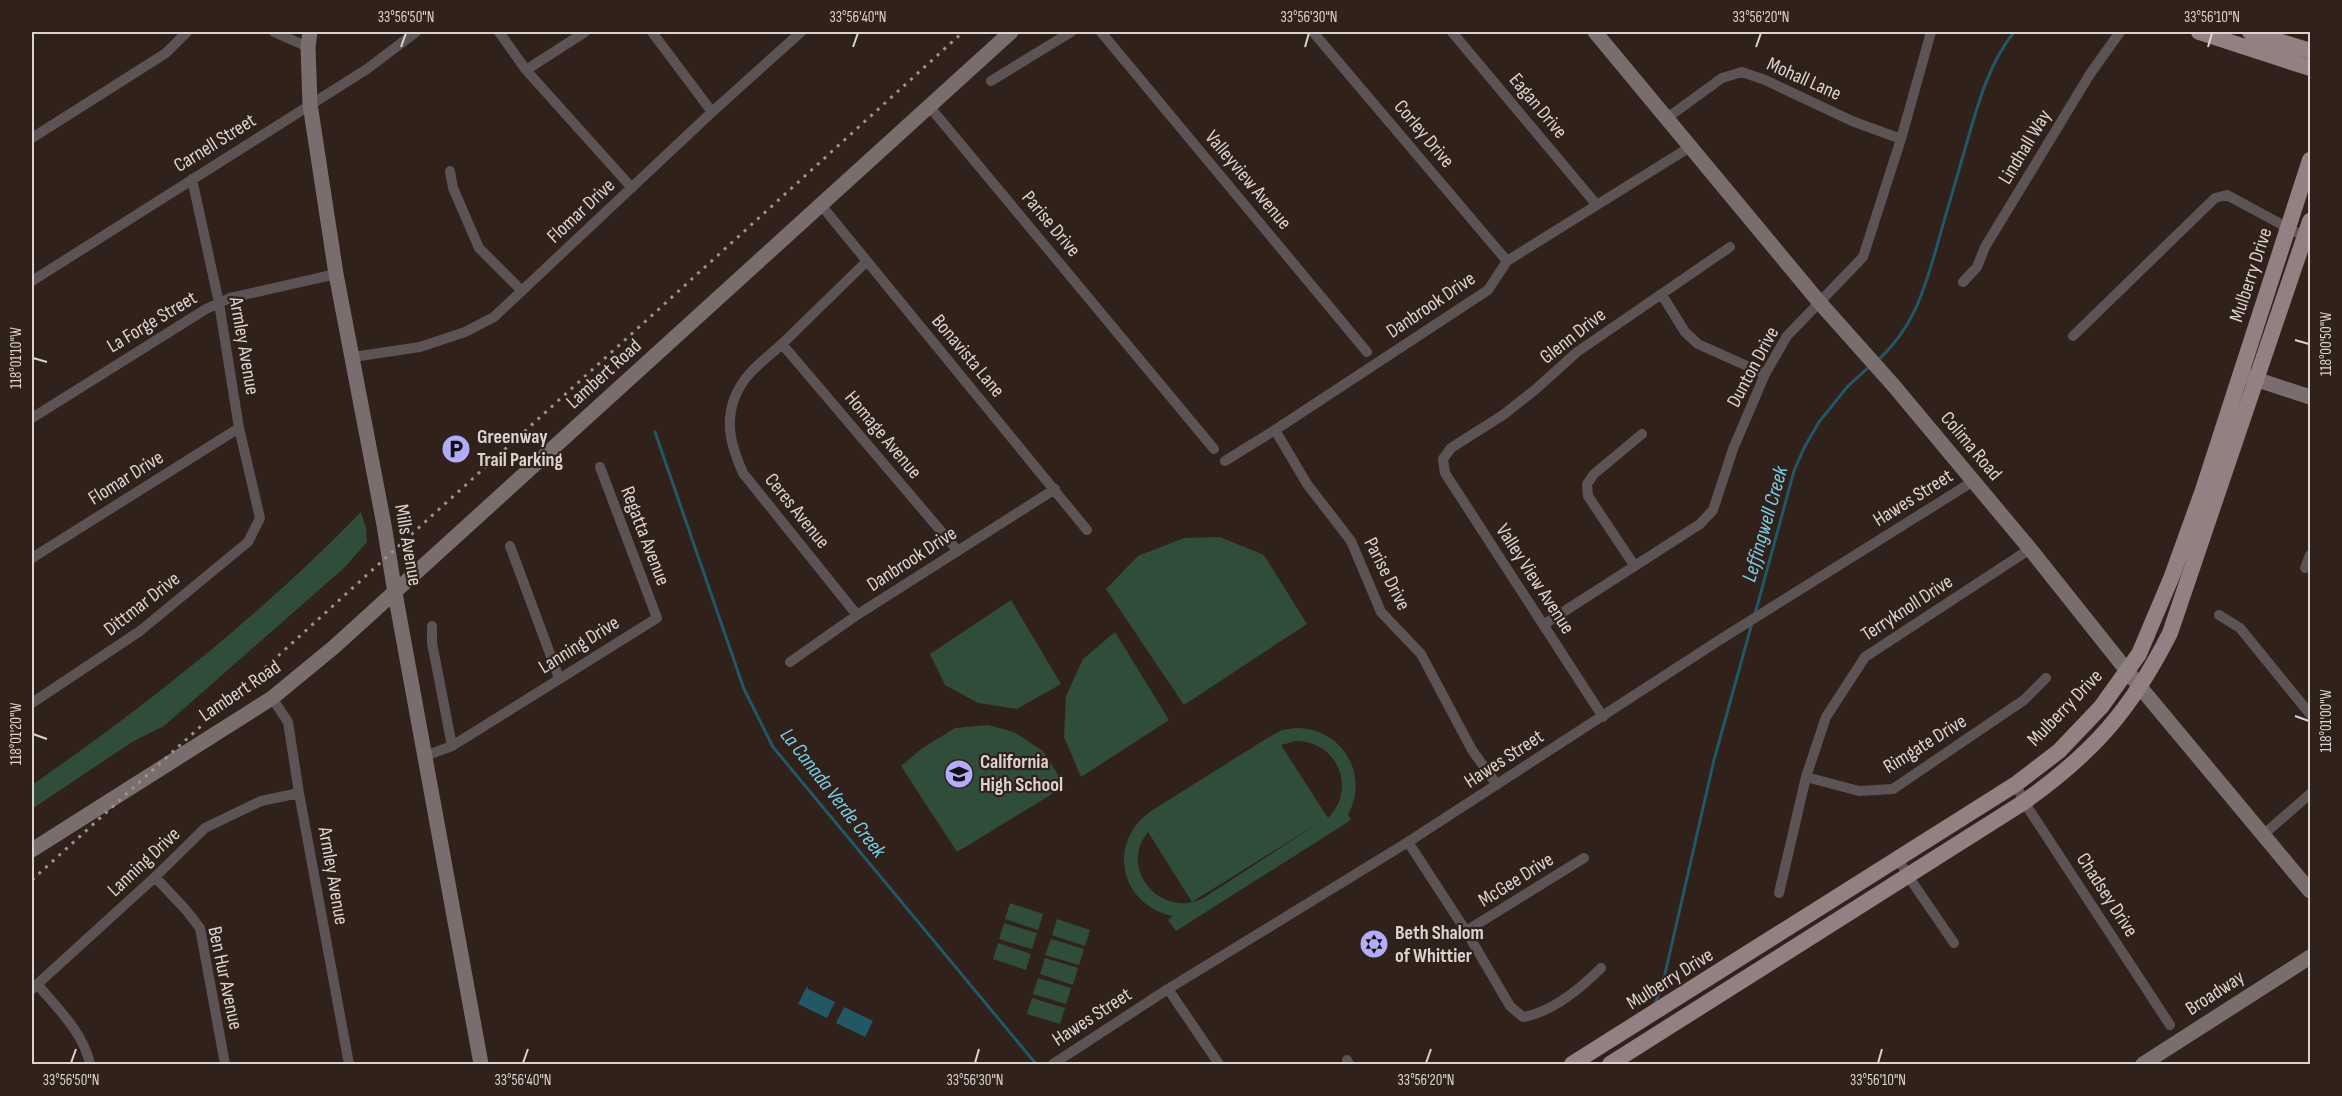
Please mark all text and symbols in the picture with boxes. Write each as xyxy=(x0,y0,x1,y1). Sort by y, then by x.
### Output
text: 33°56'50"N xyxy=(378,8,434,27)
text: 33°56'40"N xyxy=(830,8,887,27)
text: 33°56'30"N xyxy=(1280,8,1338,27)
text: 33°56'20"N xyxy=(1733,8,1789,27)
text: 33°56'10"N xyxy=(2184,8,2240,27)
street label: Mohall Lane xyxy=(1763,52,1845,106)
street label: Eagan Drive xyxy=(1504,69,1572,143)
street label: Corley Drive xyxy=(1389,95,1459,173)
street label: Lindhall Way xyxy=(1993,105,2057,189)
street label: Carnell Street xyxy=(170,108,260,178)
street label: Valleyview Avenue xyxy=(1200,126,1296,234)
street label: Flomar Drive xyxy=(542,174,620,248)
street label: Parise Drive xyxy=(1017,186,1085,262)
street label: Mulberry Drive xyxy=(2224,225,2278,325)
street label: Danbrook Drive xyxy=(1382,267,1480,343)
street label: La Forge Street xyxy=(103,286,201,358)
street label: Armley Avenue xyxy=(223,294,264,397)
street label: Glenn Drive xyxy=(1535,303,1611,369)
street label: Bonavista Lane xyxy=(926,310,1010,402)
text: 118°00'50"W xyxy=(2317,312,2336,376)
street label: Dunton Drive xyxy=(1722,323,1784,411)
text: 118°01'10"W xyxy=(7,327,26,389)
street label: Lambert Road xyxy=(561,334,647,414)
street label: Homage Avenue xyxy=(839,386,927,484)
street label: Colima Road xyxy=(1935,407,2007,485)
place label: Greenway Trail Parking xyxy=(477,425,563,472)
parking icon: Greenway Trail Parking xyxy=(440,433,472,465)
street label: Flomar Drive xyxy=(84,446,168,510)
water label: Leffingwell Creek xyxy=(1737,462,1794,585)
street label: Hawes Street xyxy=(1869,464,1957,532)
street label: Ceres Avenue xyxy=(759,468,835,554)
street label: Regatta Avenue xyxy=(615,483,675,589)
street label: Mills Avenue xyxy=(389,502,427,588)
street label: Valley View Avenue xyxy=(1491,519,1579,639)
street label: Danbrook Drive xyxy=(863,521,961,597)
street label: Parise Drive xyxy=(1358,534,1416,614)
street label: Dittmar Drive xyxy=(99,567,185,641)
street label: Terryknoll Drive xyxy=(1857,570,1957,646)
street label: Lanning Drive xyxy=(534,611,624,679)
street label: Lambert Road xyxy=(195,655,285,727)
street label: Mulberry Drive xyxy=(2022,665,2108,751)
text: 118°01'00"W xyxy=(2317,689,2336,752)
text: 118°01'20"W xyxy=(7,703,26,765)
street label: Rimgate Drive xyxy=(1879,709,1971,779)
water label: La Canada Verde Creek xyxy=(775,723,892,864)
street label: Hawes Street xyxy=(1460,725,1548,793)
place label: California High School xyxy=(980,750,1063,797)
school or university icon: California High School xyxy=(943,758,975,790)
street label: Lanning Drive xyxy=(103,822,185,902)
street label: Armley Avenue xyxy=(312,824,353,927)
street label: McGee Drive xyxy=(1474,848,1558,912)
street label: Chadsey Drive xyxy=(2071,849,2143,941)
place label: Beth Shalom of Whittier xyxy=(1395,921,1484,968)
street label: Ben Hur Avenue xyxy=(202,924,248,1032)
synagogue icon: Beth Shalom of Whittier xyxy=(1358,928,1390,960)
street label: Mulberry Drive xyxy=(1622,943,1718,1015)
street label: Broadway xyxy=(2181,965,2249,1021)
street label: Hawes Street xyxy=(1048,983,1136,1051)
text: 33°56'50"N xyxy=(43,1071,99,1090)
text: 33°56'40"N xyxy=(495,1071,552,1090)
text: 33°56'30"N xyxy=(946,1071,1004,1090)
text: 33°56'20"N xyxy=(1398,1071,1454,1090)
text: 33°56'10"N xyxy=(1850,1071,1906,1090)

